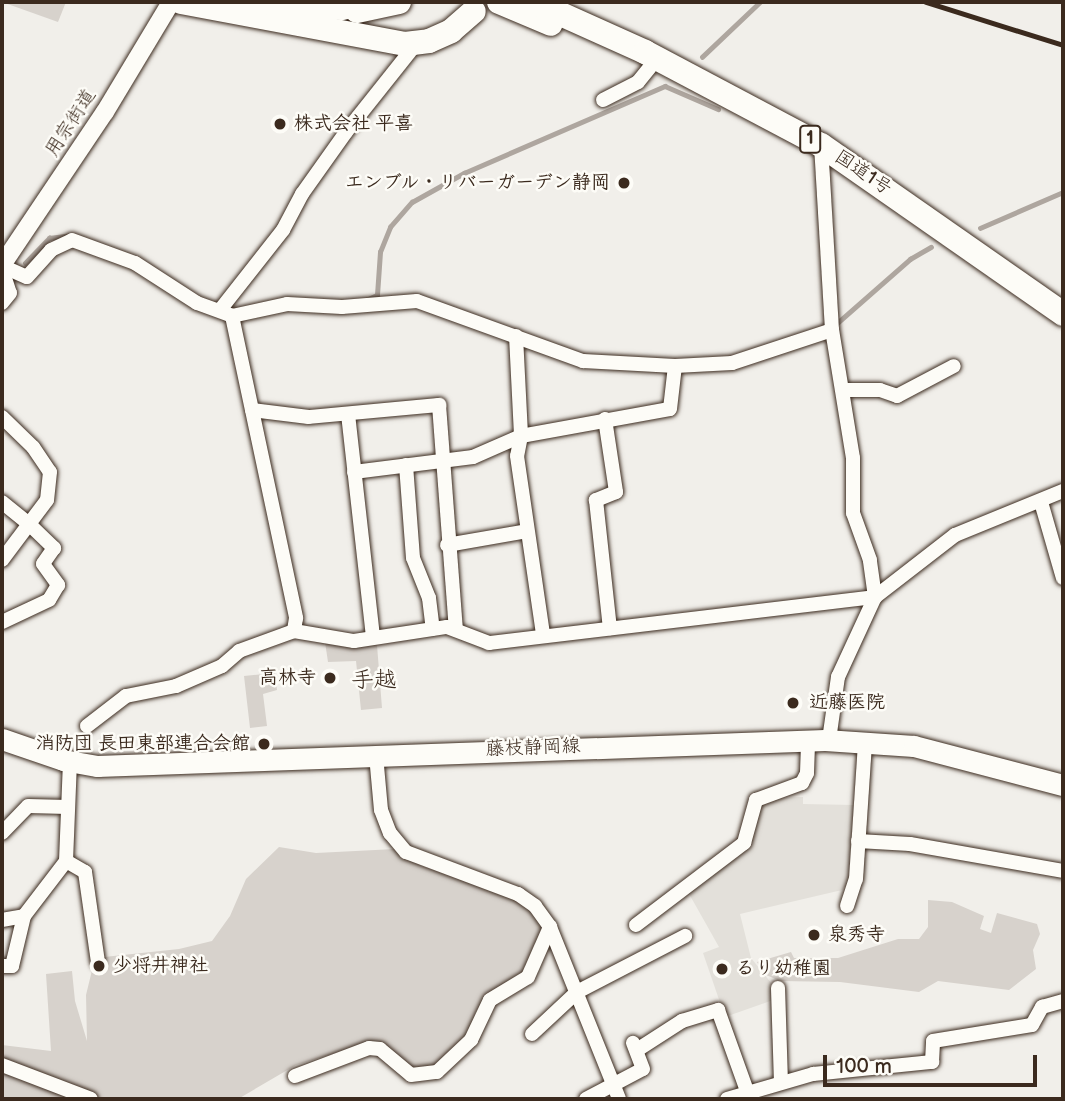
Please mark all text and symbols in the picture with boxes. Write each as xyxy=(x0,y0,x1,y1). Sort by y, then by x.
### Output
street label: 用宗街道 xyxy=(41,85,101,161)
place label: 株式会社 平喜 xyxy=(294,113,413,135)
marker: 株式会社 平喜 xyxy=(272,116,288,132)
road number: 1 xyxy=(798,124,822,154)
street label: 国道1号 xyxy=(830,146,896,200)
place label: エンブル・リバーガーデン静岡 xyxy=(344,172,610,194)
marker: エンブル・リバーガーデン静岡 xyxy=(616,175,632,191)
district label: 手越 xyxy=(351,666,397,694)
place label: 高林寺 xyxy=(259,667,316,689)
marker: 高林寺 xyxy=(322,670,338,686)
place label: 近藤医院 xyxy=(809,692,885,714)
marker: 近藤医院 xyxy=(783,693,803,713)
place label: 消防団 長田東部連合会館 xyxy=(36,733,250,755)
street label: 藤枝静岡線 xyxy=(485,735,581,761)
marker: 消防団 長田東部連合会館 xyxy=(256,736,272,752)
place label: 泉秀寺 xyxy=(828,924,885,946)
marker: 泉秀寺 xyxy=(806,927,822,943)
place label: 少将井神社 xyxy=(113,955,208,977)
marker: 少将井神社 xyxy=(91,958,107,974)
place label: るり幼稚園 xyxy=(736,958,831,980)
marker: るり幼稚園 xyxy=(714,961,730,977)
scale bar xyxy=(827,1042,1040,1086)
text: 100 m xyxy=(836,1054,892,1079)

